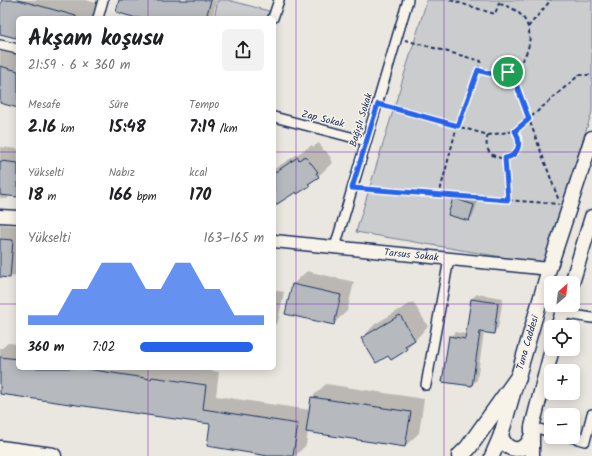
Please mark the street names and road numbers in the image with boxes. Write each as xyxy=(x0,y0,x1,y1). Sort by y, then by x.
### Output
street label: Bağışlı Sokak xyxy=(345,91,377,149)
street label: Zap Sokak xyxy=(300,106,346,132)
street label: Tarsus Sokak xyxy=(383,244,440,266)
street label: Tuna Caddesi xyxy=(512,313,543,372)

